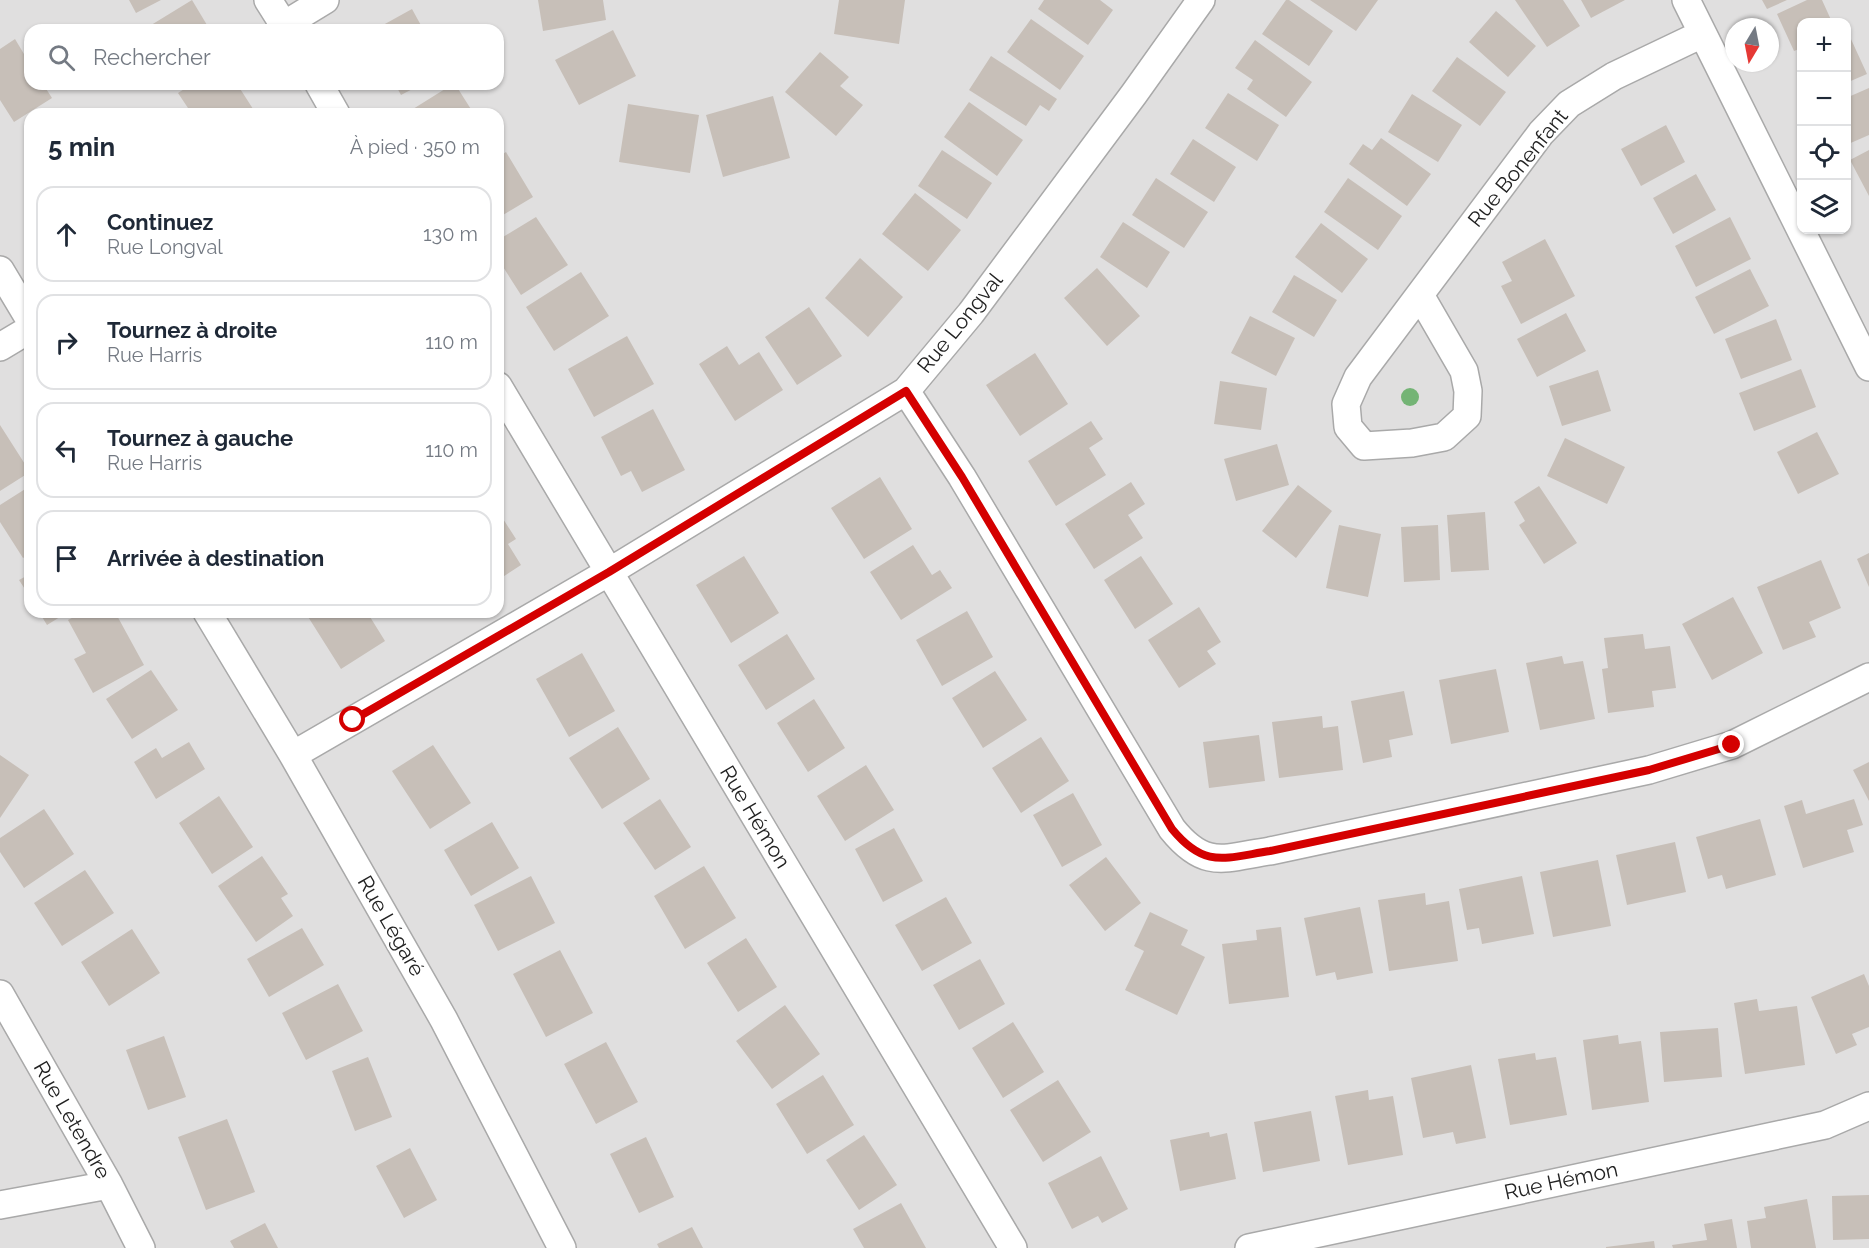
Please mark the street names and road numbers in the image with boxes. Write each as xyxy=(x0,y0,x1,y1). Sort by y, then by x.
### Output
street label: Rue Bonenfant xyxy=(1462,104,1573,232)
street label: Rue Longval xyxy=(912,267,1008,378)
street label: Rue Hémon xyxy=(715,761,796,873)
street label: Rue Légaré xyxy=(353,871,430,980)
street label: Rue Letendre xyxy=(29,1056,116,1183)
street label: Rue Hémon xyxy=(1502,1156,1620,1205)

